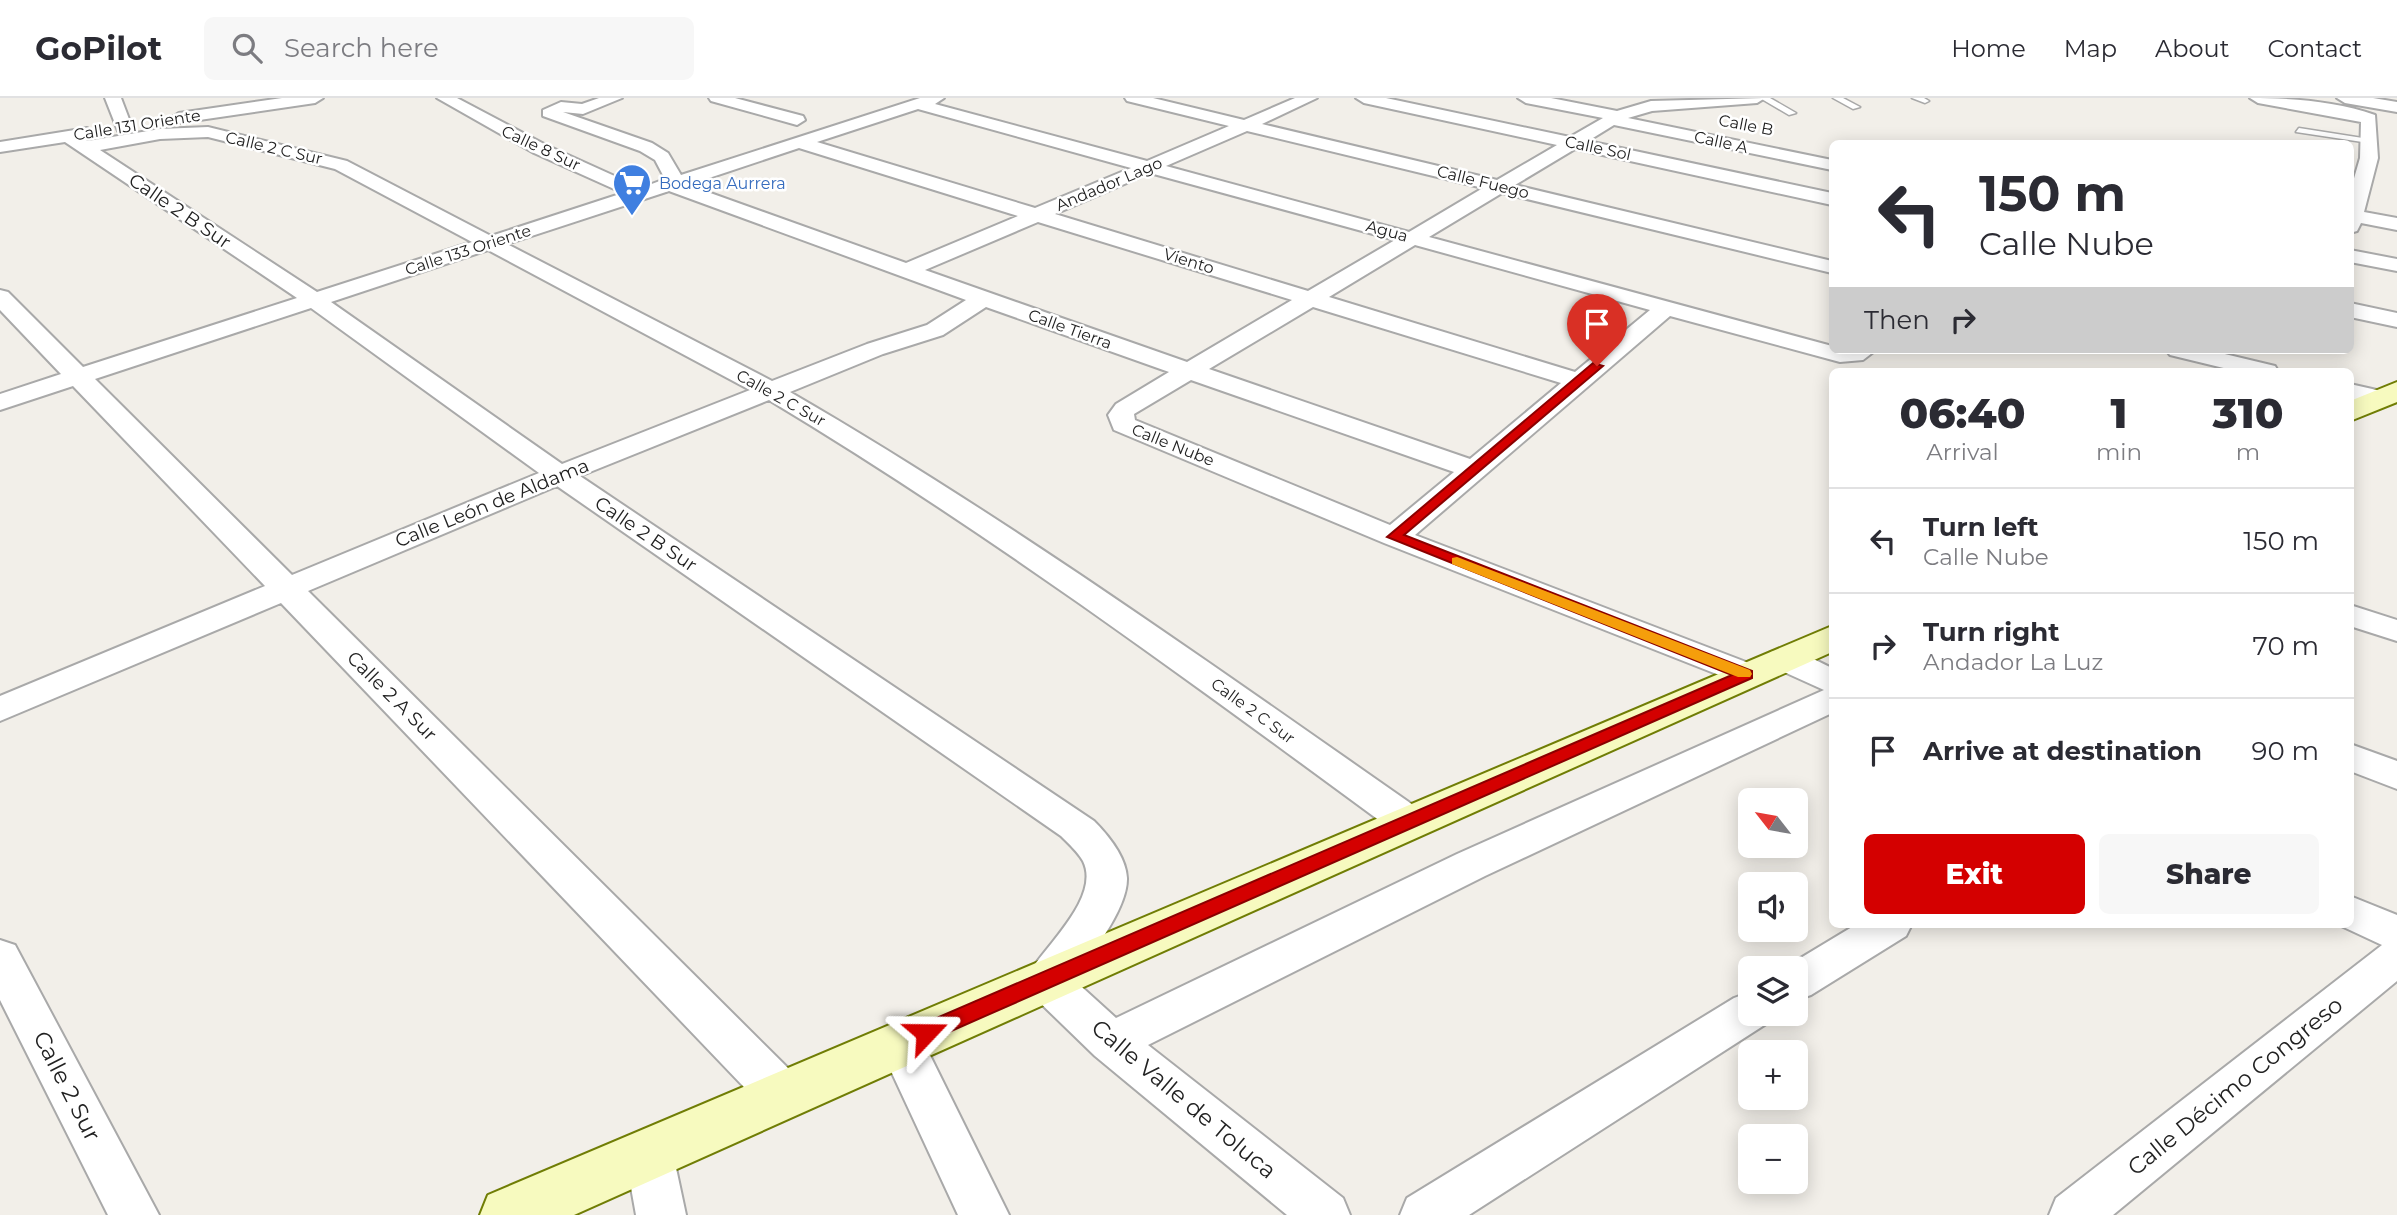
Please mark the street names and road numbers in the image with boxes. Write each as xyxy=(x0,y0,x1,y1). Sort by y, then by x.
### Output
street label: Calle 131 Oriente xyxy=(72,106,202,144)
street label: Calle B xyxy=(1717,110,1775,140)
street label: Calle 8 Sur xyxy=(499,122,583,174)
street label: Calle A xyxy=(1692,127,1750,157)
street label: Calle 2 C Sur xyxy=(224,128,324,168)
street label: Calle Sol xyxy=(1563,132,1633,164)
street label: Andador Lago xyxy=(1053,153,1165,215)
street label: Calle Fuego xyxy=(1435,161,1531,203)
street label: Calle 2 B Sur xyxy=(125,168,235,254)
street label: Agua xyxy=(1364,216,1410,246)
street label: Calle 133 Oriente xyxy=(403,221,533,279)
street label: Viento xyxy=(1161,244,1217,278)
street label: Calle Tierra xyxy=(1026,305,1114,353)
street label: Calle 2 C Sur xyxy=(733,366,829,430)
street label: Calle Nube xyxy=(1129,420,1217,470)
street label: Calle León de Aldama xyxy=(392,454,592,552)
street label: Calle 2 B Sur xyxy=(591,491,701,577)
street label: Calle 2 A Sur xyxy=(342,646,442,746)
street label: Calle 2 C Sur xyxy=(1207,674,1299,748)
street label: Calle Décimo Congreso xyxy=(2122,991,2348,1181)
street label: Calle Valle de Toluca xyxy=(1086,1013,1282,1185)
street label: Calle 2 Sur xyxy=(27,1026,107,1146)

